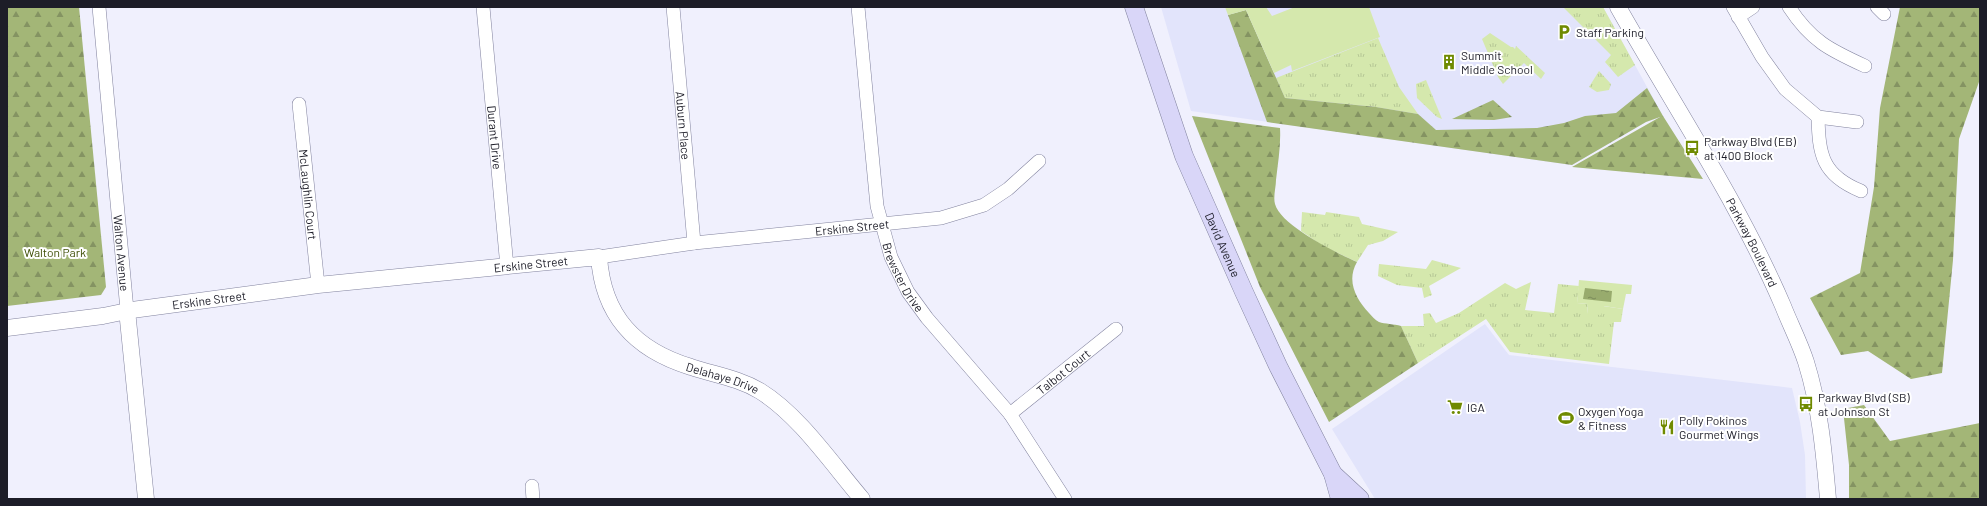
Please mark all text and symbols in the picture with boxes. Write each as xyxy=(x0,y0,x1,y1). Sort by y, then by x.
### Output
parking icon: Staff Parking xyxy=(1555,23,1573,41)
place label: Staff Parking xyxy=(1576,25,1644,39)
place label: Summit Middle School xyxy=(1461,48,1533,76)
building icon: Summit Middle School xyxy=(1440,53,1458,71)
street label: Auburn Place xyxy=(674,91,694,160)
street label: Durant Drive xyxy=(485,105,505,170)
place label: Parkway Blvd (EB) at 1400 Block xyxy=(1704,134,1797,162)
bus stop icon: Parkway Blvd (EB) at 1400 Block xyxy=(1683,139,1701,157)
street label: McLaughlin Court xyxy=(297,149,320,241)
street label: Parkway Boulevard xyxy=(1724,195,1781,289)
street label: David Avenue xyxy=(1203,210,1243,279)
street label: Walton Avenue xyxy=(111,214,132,292)
street label: Erskine Street xyxy=(814,216,890,238)
street label: Brewster Drive xyxy=(880,241,927,314)
park label: Walton Park xyxy=(24,245,86,259)
street label: Erskine Street xyxy=(493,253,569,274)
street label: Erskine Street xyxy=(171,288,247,312)
street label: Talbot Court xyxy=(1034,346,1093,397)
street label: Delahaye Drive xyxy=(684,359,762,396)
place label: Parkway Blvd (SB) at Johnson St xyxy=(1818,390,1910,418)
bus stop icon: Parkway Blvd (SB) at Johnson St xyxy=(1797,395,1815,413)
supermarket icon: IGA xyxy=(1446,398,1464,416)
place label: IGA xyxy=(1467,400,1485,414)
place label: Oxygen Yoga & Fitness xyxy=(1578,404,1643,432)
sports icon: Oxygen Yoga & Fitness xyxy=(1557,409,1575,427)
place label: Polly Pokinos Gourmet Wings xyxy=(1679,413,1759,441)
restaurant icon: Polly Pokinos Gourmet Wings xyxy=(1658,418,1676,436)

